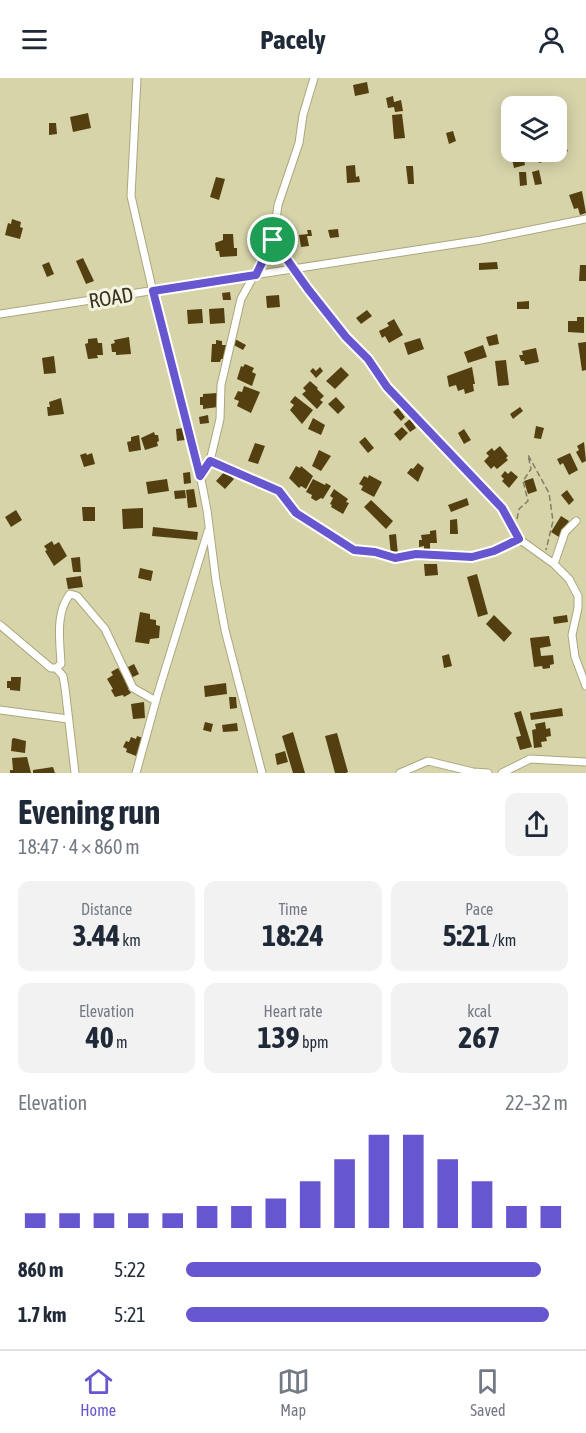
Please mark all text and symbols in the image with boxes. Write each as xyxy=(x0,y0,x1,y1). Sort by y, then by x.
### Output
icon: menu xyxy=(18,23,51,56)
icon: person xyxy=(535,23,568,56)
text: Pacely xyxy=(260,24,326,55)
map controls xyxy=(501,96,567,162)
button: layers xyxy=(501,96,567,162)
pin xyxy=(247,214,298,265)
icon: arrive xyxy=(256,223,289,256)
street label: ROAD xyxy=(87,282,135,312)
text: Evening run xyxy=(18,793,160,831)
button: share xyxy=(505,793,568,856)
text: 18:47 · 4 × 860 m xyxy=(18,835,140,858)
text: Distance xyxy=(81,900,132,918)
text: Time xyxy=(278,900,308,918)
text: Pace xyxy=(465,900,493,918)
text: 3.44 xyxy=(72,918,120,952)
text: 18:24 xyxy=(262,918,324,952)
text: 5:21 xyxy=(442,918,490,952)
text: km xyxy=(120,931,141,949)
text: /km xyxy=(490,931,516,949)
text: Elevation xyxy=(79,1002,134,1020)
text: Heart rate xyxy=(264,1002,322,1020)
text: kcal xyxy=(467,1002,491,1020)
text: 40 xyxy=(86,1020,114,1054)
text: 139 xyxy=(257,1020,300,1054)
text: 267 xyxy=(458,1020,500,1054)
text: m xyxy=(114,1033,128,1051)
text: bpm xyxy=(300,1033,329,1051)
text: Elevation xyxy=(18,1091,87,1114)
text: 22–32 m xyxy=(505,1091,568,1114)
text: 860 m xyxy=(18,1258,63,1281)
text: 5:22 xyxy=(114,1258,146,1281)
text: 1.7 km xyxy=(18,1303,66,1326)
text: 5:21 xyxy=(114,1303,146,1326)
tab: Home xyxy=(80,1365,116,1419)
tab: Map xyxy=(277,1365,310,1419)
tab: Saved xyxy=(470,1365,506,1419)

